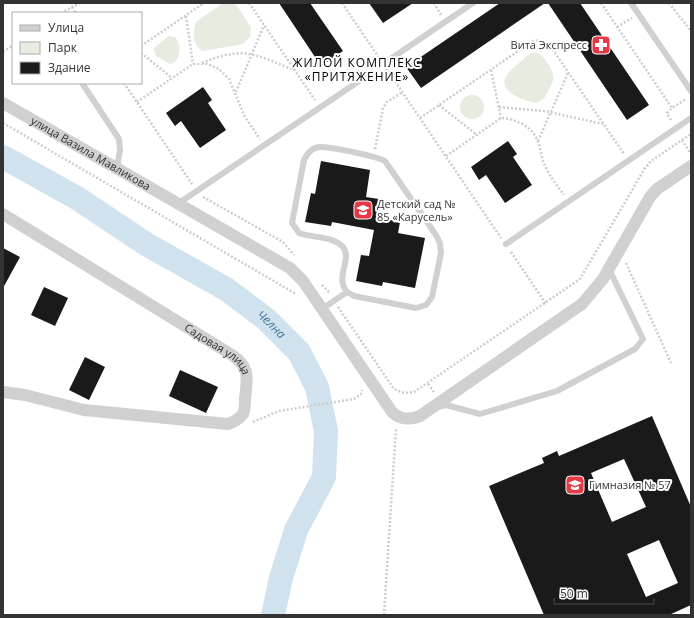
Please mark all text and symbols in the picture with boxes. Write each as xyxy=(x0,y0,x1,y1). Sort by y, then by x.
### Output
legend xyxy=(12,12,142,84)
text: Улица xyxy=(48,19,84,36)
pharmacy icon: Вита Экспресс xyxy=(590,34,612,56)
place label: Вита Экспресс xyxy=(511,37,587,52)
text: Парк xyxy=(48,39,78,56)
district label: ЖИЛОЙ КОМПЛЕКС «ПРИТЯЖЕНИЕ» xyxy=(292,54,422,85)
text: Здание xyxy=(48,59,91,76)
street label: улица Вазила Мавликова xyxy=(28,113,153,193)
place label: Детский сад № 85 «Карусель» xyxy=(377,196,455,224)
school or university icon: Детский сад № 85 «Карусель» xyxy=(352,199,374,221)
water label: Челна xyxy=(254,306,290,342)
street label: Садовая улица xyxy=(182,320,254,376)
school or university icon: Гимназия № 57 xyxy=(564,474,586,496)
place label: Гимназия № 57 xyxy=(589,477,671,492)
scale bar xyxy=(554,580,654,606)
text: 50 m xyxy=(560,585,588,602)

